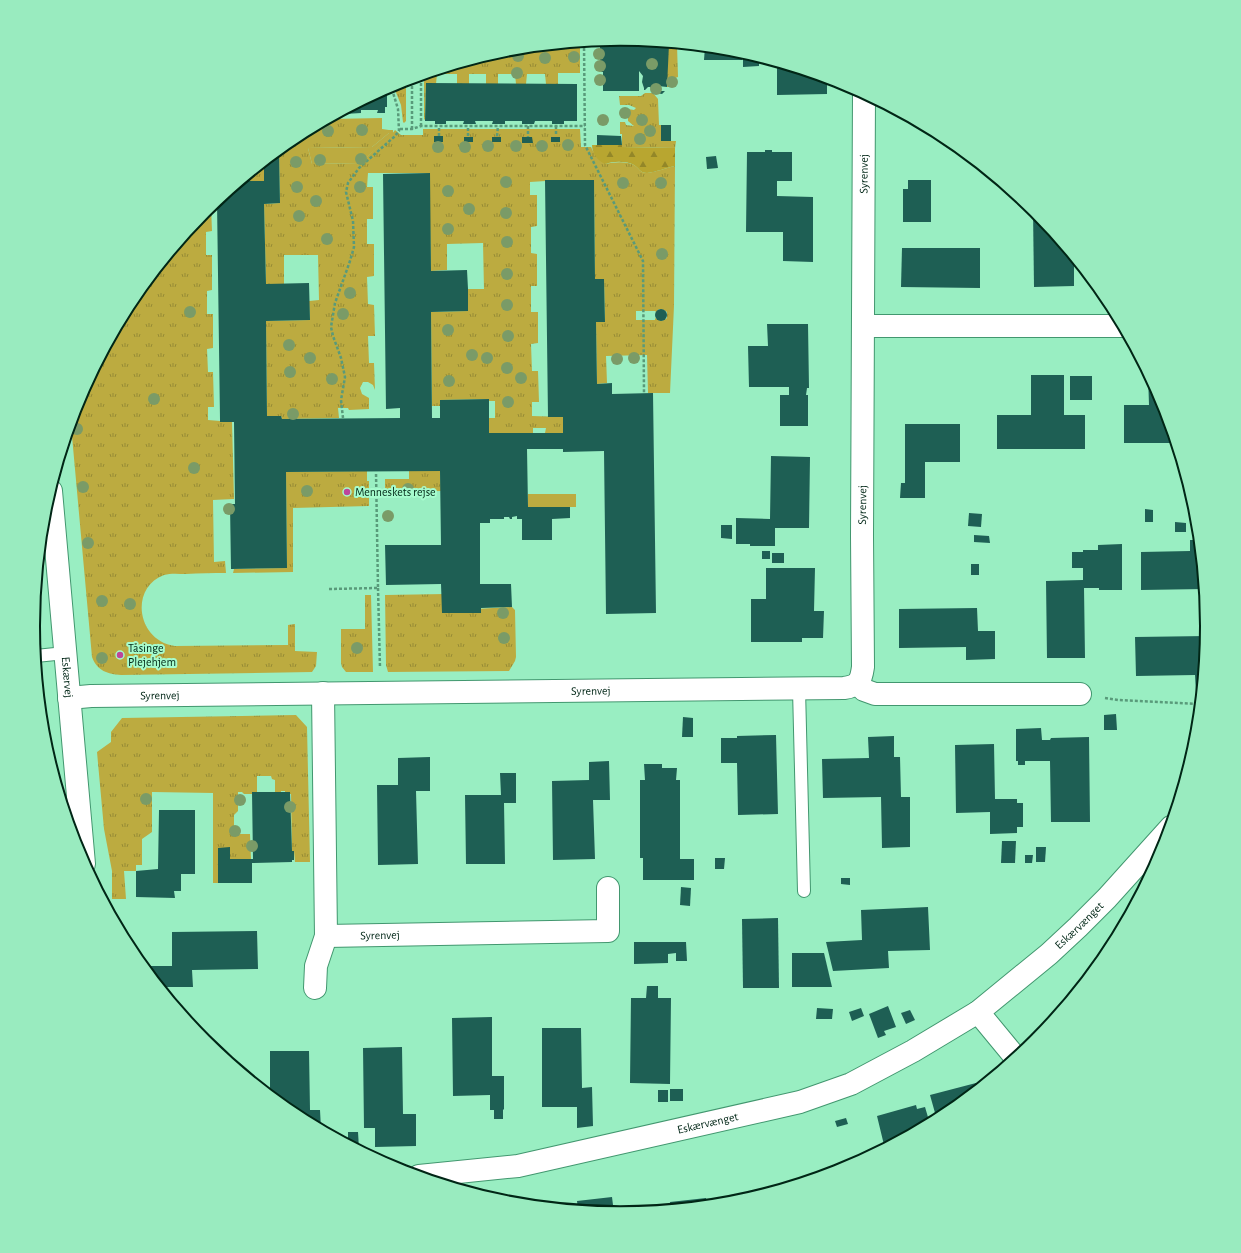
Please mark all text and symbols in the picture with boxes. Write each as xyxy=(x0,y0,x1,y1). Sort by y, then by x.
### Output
street label: Syrenvej xyxy=(858,154,871,194)
street label: Syrenvej xyxy=(856,485,869,525)
place label: Menneskets rejse xyxy=(355,486,436,499)
marker: Menneskets rejse xyxy=(342,487,352,497)
place label: Tåsinge Plejehjem xyxy=(128,642,176,669)
marker: Tåsinge Plejehjem xyxy=(115,650,125,660)
street label: Eskærvej xyxy=(60,656,75,698)
street label: Syrenvej xyxy=(571,684,611,698)
street label: Syrenvej xyxy=(140,689,180,702)
street label: Eskærvænget xyxy=(1053,899,1106,951)
street label: Syrenvej xyxy=(360,929,400,942)
street label: Eskærvænget xyxy=(676,1110,739,1136)

